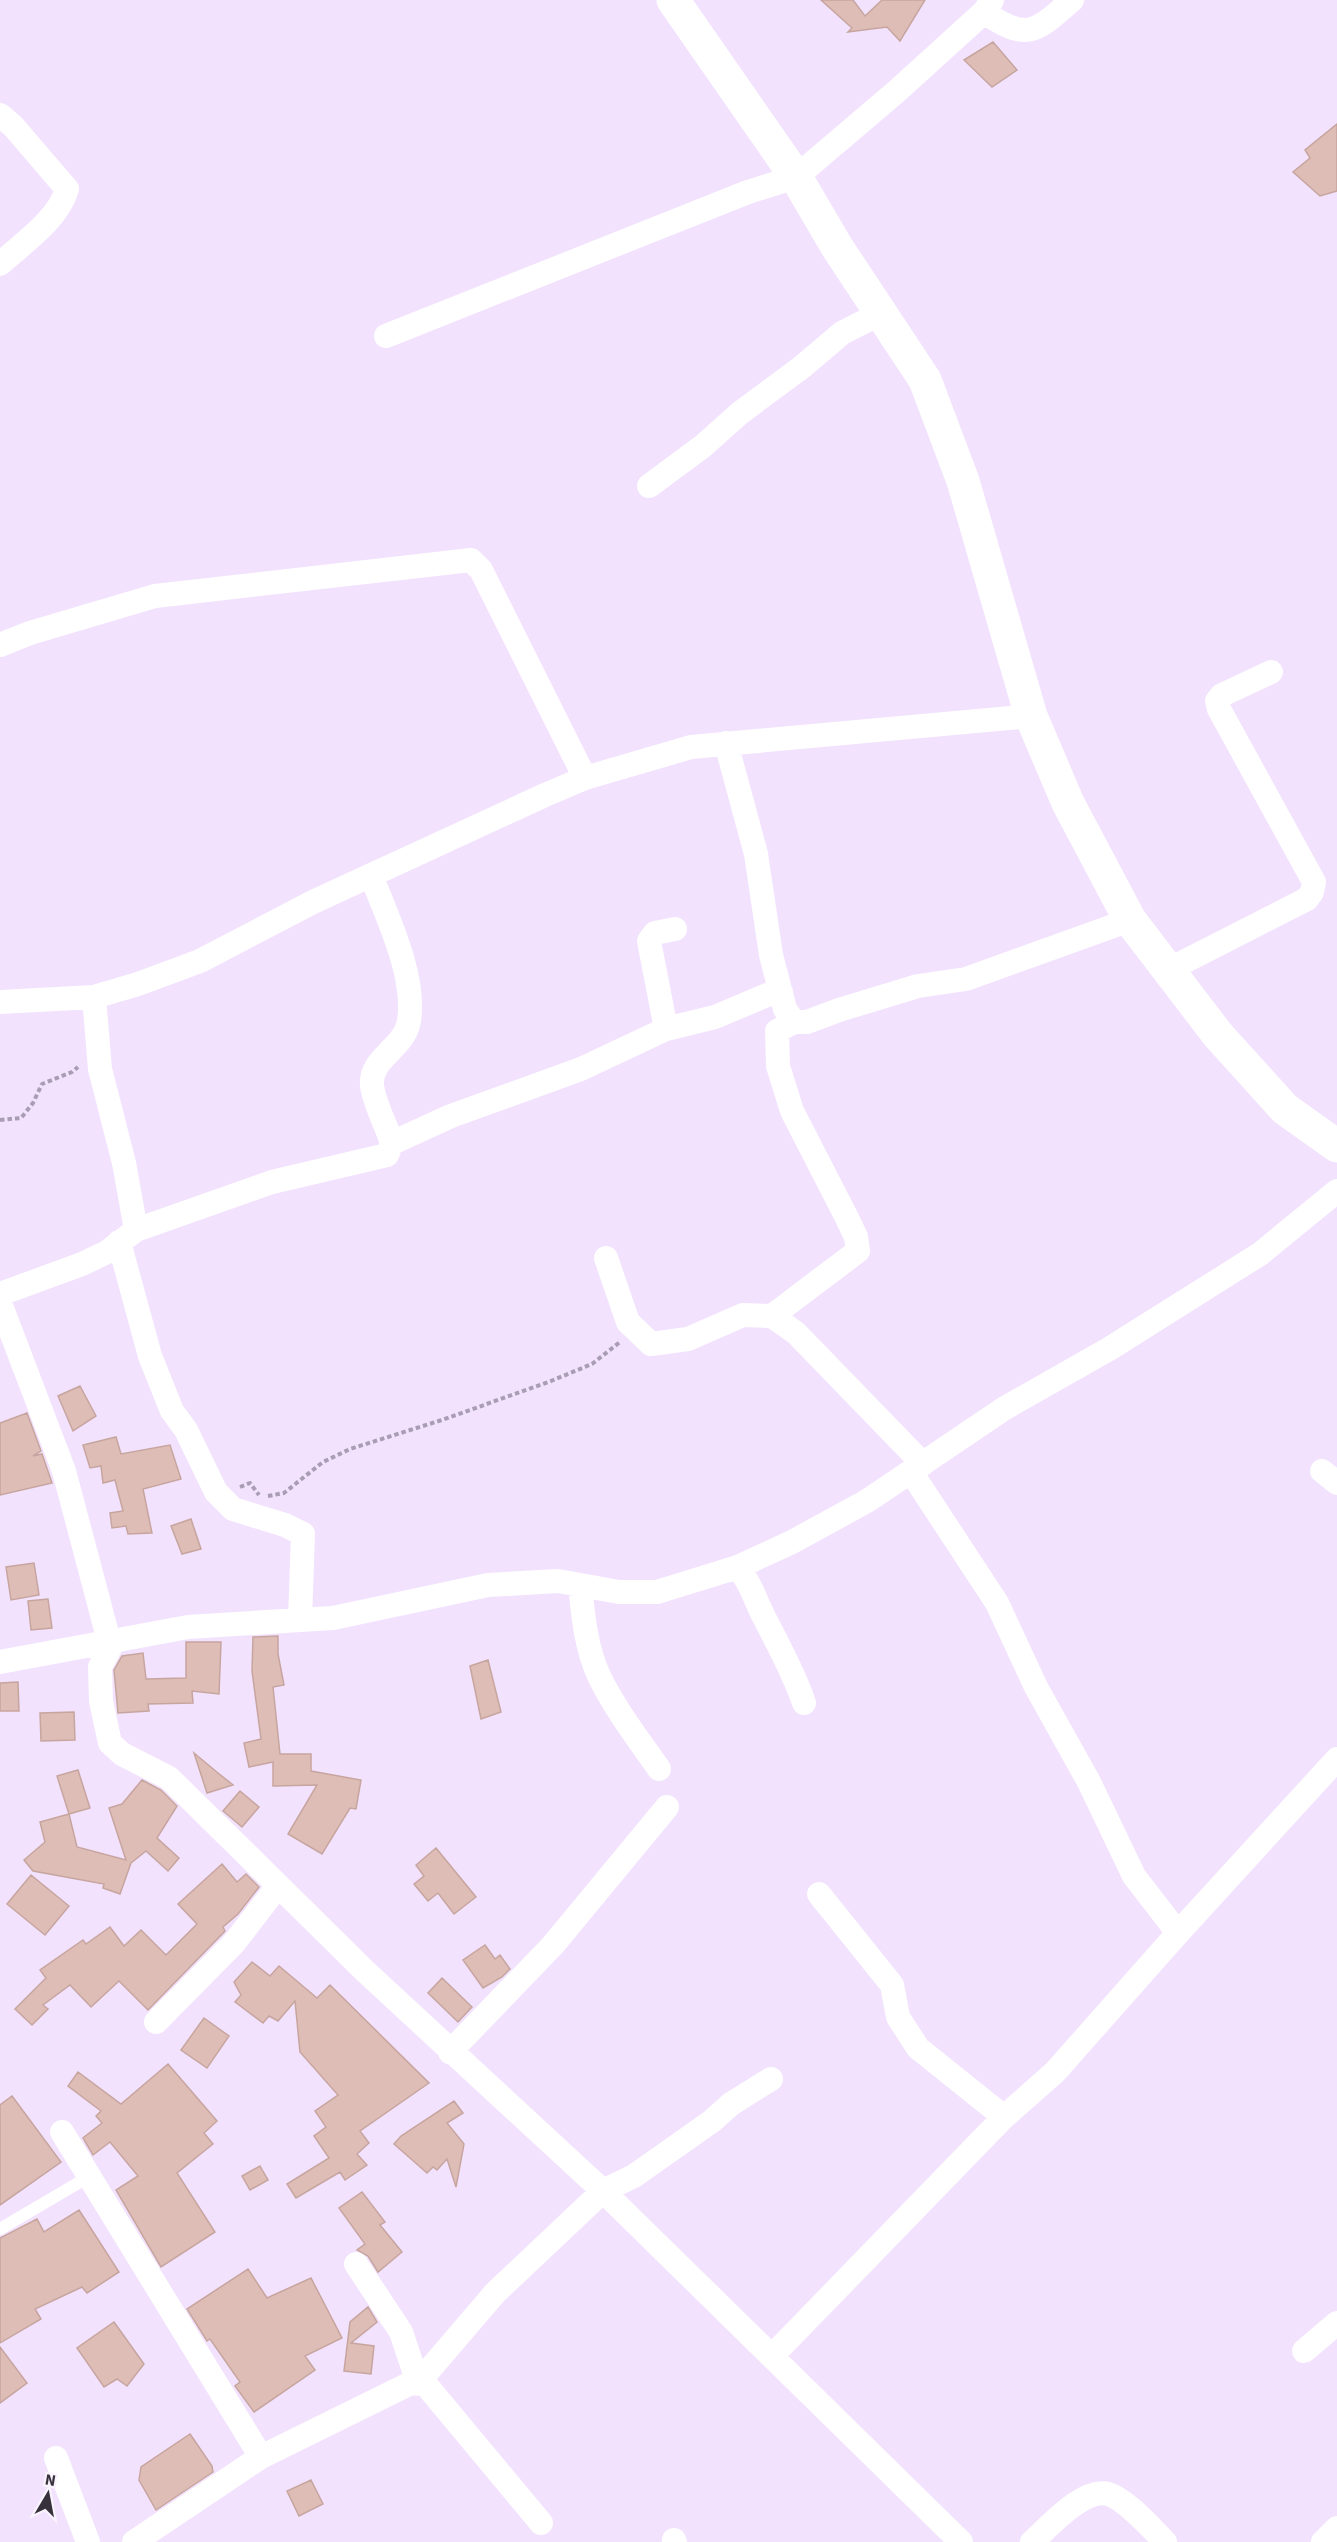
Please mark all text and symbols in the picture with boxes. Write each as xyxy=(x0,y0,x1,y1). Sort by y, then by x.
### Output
north arrow xyxy=(18,2464,78,2524)
text: N xyxy=(43,2468,58,2492)

